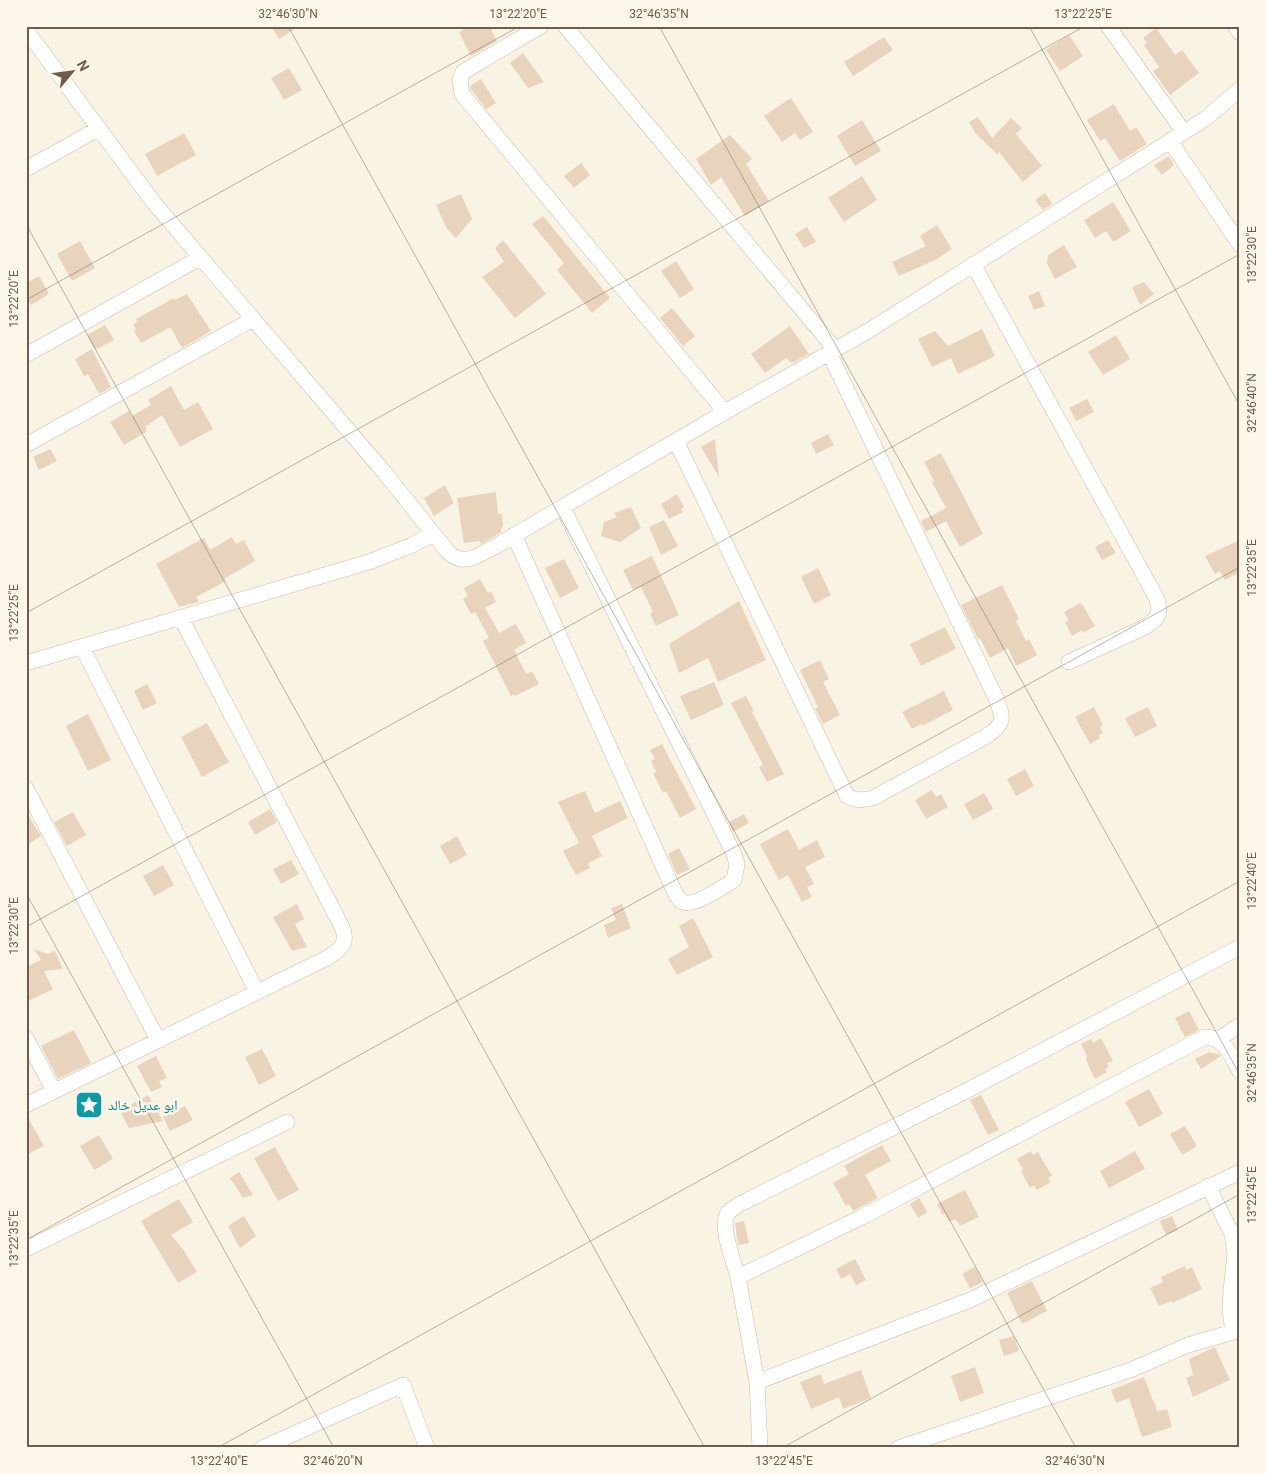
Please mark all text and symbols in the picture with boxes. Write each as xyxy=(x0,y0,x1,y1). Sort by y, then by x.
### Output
text: 32°46'30"N xyxy=(258,7,318,21)
text: 13°22'20"E xyxy=(489,7,547,21)
text: 32°46'35"N xyxy=(629,7,689,21)
text: 13°22'25"E xyxy=(1054,7,1112,21)
north arrow xyxy=(48,48,98,98)
text: N xyxy=(74,57,93,74)
text: 13°22'30"E xyxy=(1245,226,1259,284)
text: 13°22'20"E xyxy=(7,270,21,328)
text: 32°46'40"N xyxy=(1245,373,1259,433)
text: 13°22'35"E xyxy=(1245,539,1259,597)
text: 13°22'25"E xyxy=(7,584,21,642)
text: 13°22'40"E xyxy=(1245,852,1259,910)
text: 13°22'30"E xyxy=(7,897,21,955)
text: 32°46'35"N xyxy=(1245,1043,1259,1103)
place icon: ابو عديل خالد xyxy=(74,1090,104,1120)
place label: ابو عديل خالد xyxy=(108,1097,178,1114)
text: 13°22'45"E xyxy=(1245,1166,1259,1224)
text: 13°22'35"E xyxy=(7,1210,21,1268)
text: 13°22'40"E xyxy=(190,1454,248,1468)
text: 32°46'20"N xyxy=(303,1454,363,1468)
text: 13°22'45"E xyxy=(755,1454,813,1468)
text: 32°46'30"N xyxy=(1045,1454,1105,1468)

